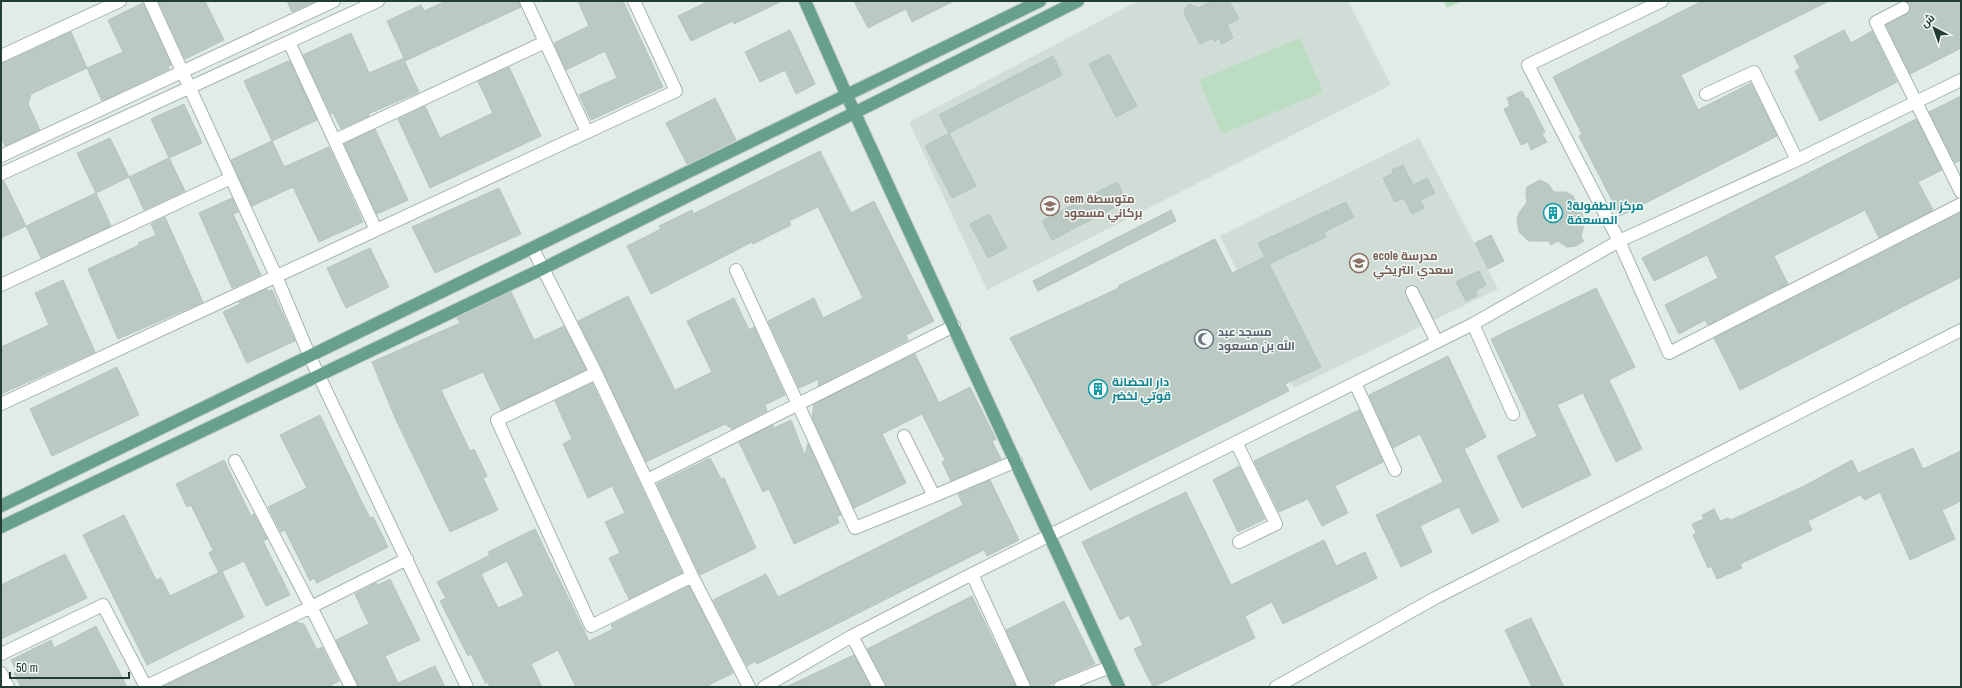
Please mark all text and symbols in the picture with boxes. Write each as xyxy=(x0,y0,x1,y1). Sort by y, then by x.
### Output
north arrow xyxy=(1914,8,1954,48)
text: ش xyxy=(1918,11,1937,30)
place label: cem متوسطة بركاني مسعود xyxy=(1064,191,1142,223)
school or university icon: cem متوسطة بركاني مسعود xyxy=(1039,195,1061,217)
place label: 3مركز الطفولة المسعفة xyxy=(1567,198,1644,228)
building icon: 3مركز الطفولة المسعفة xyxy=(1542,202,1564,224)
place label: ecole مدرسة سعدي التريكي xyxy=(1373,248,1454,280)
school or university icon: ecole مدرسة سعدي التريكي xyxy=(1348,252,1370,274)
place label: مسجد عبد الله بن مسعود xyxy=(1218,324,1295,354)
mosque icon: مسجد عبد الله بن مسعود xyxy=(1193,328,1215,350)
place label: دار الحضانة قوتي لخضر xyxy=(1111,374,1171,406)
building icon: دار الحضانة قوتي لخضر xyxy=(1087,378,1109,400)
scale bar xyxy=(10,654,129,680)
text: 50 m xyxy=(16,660,38,676)

